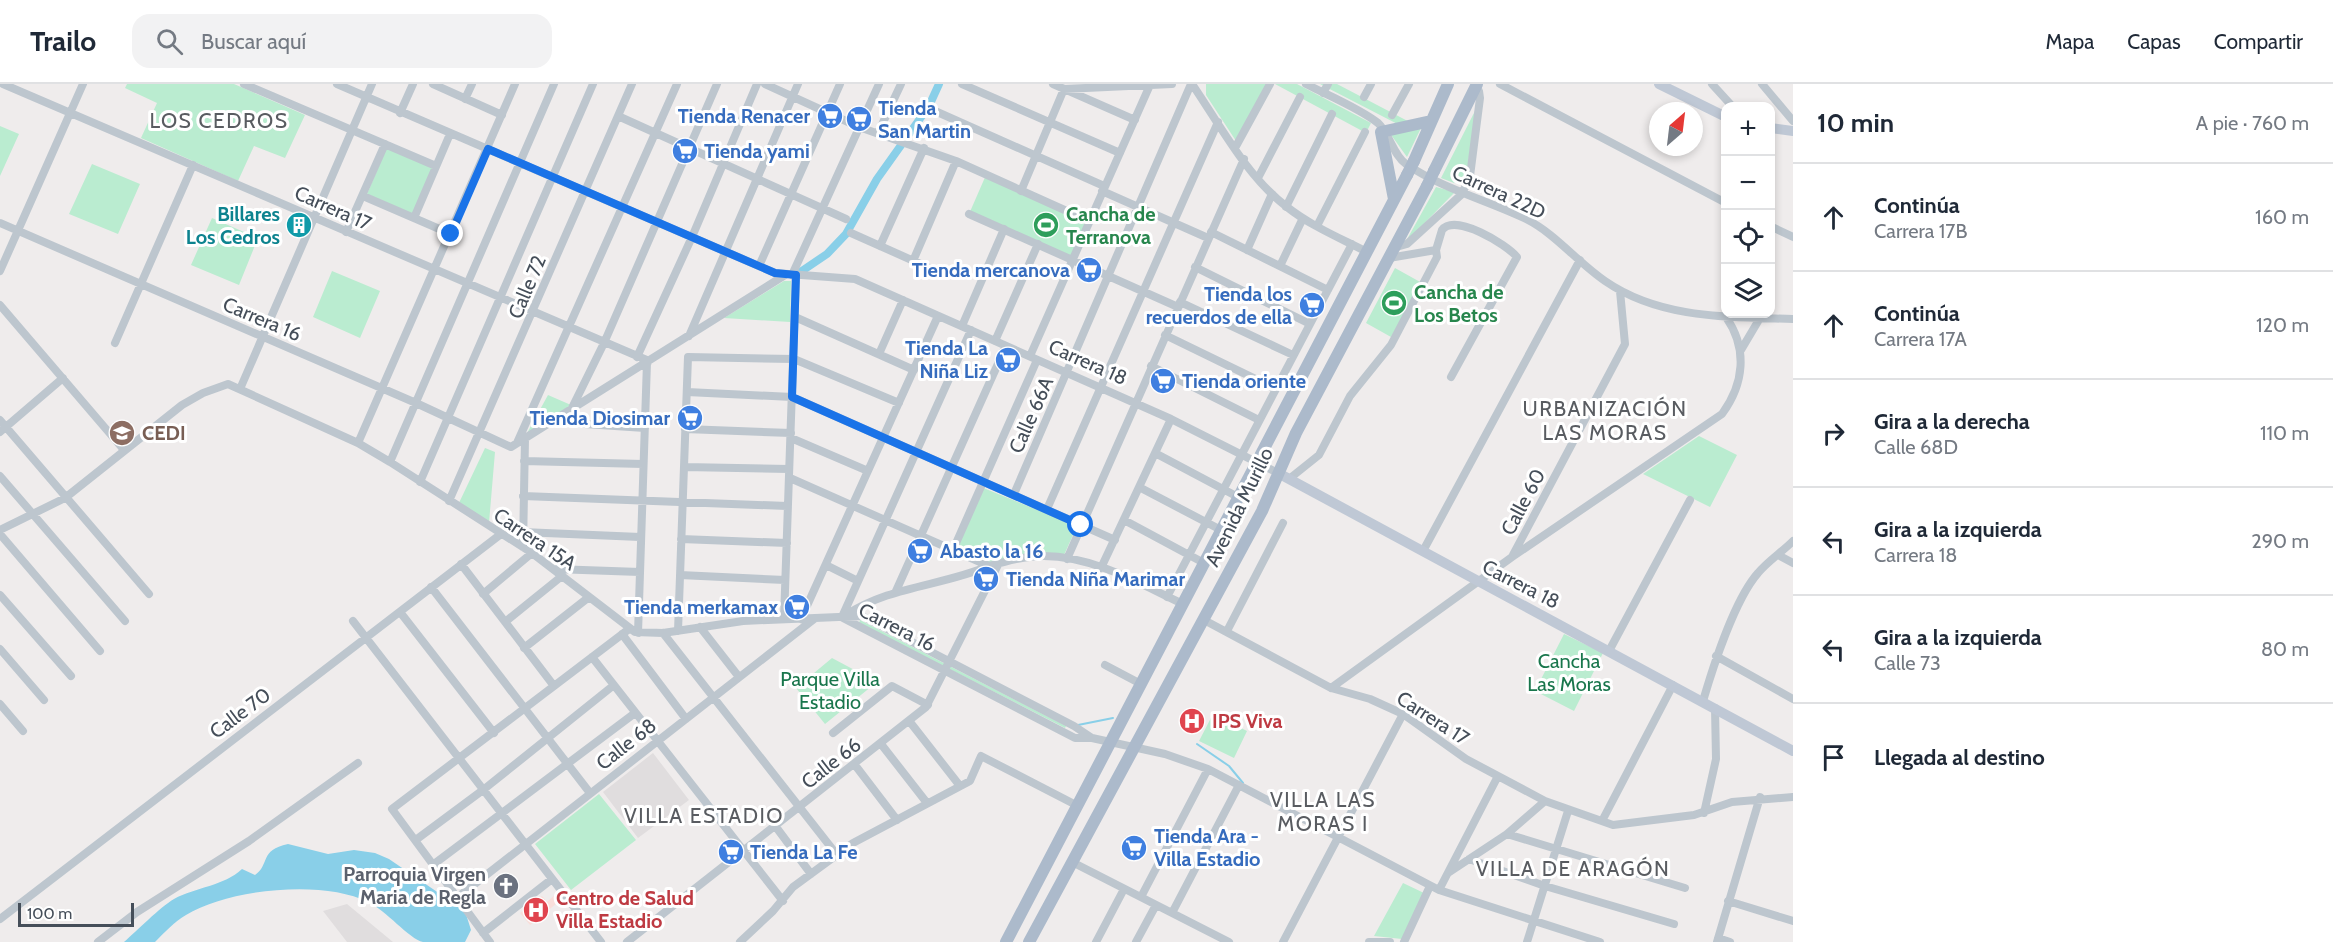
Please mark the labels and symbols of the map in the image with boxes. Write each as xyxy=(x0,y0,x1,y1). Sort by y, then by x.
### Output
place label: Tienda San Martin xyxy=(878,96,971,143)
supermarket icon: Tienda Renacer xyxy=(815,101,845,131)
north arrow xyxy=(1649,102,1703,156)
place label: Tienda Renacer xyxy=(678,104,810,128)
supermarket icon: Tienda San Martin xyxy=(844,104,874,134)
district label: LOS CEDROS xyxy=(149,108,289,133)
supermarket icon: Tienda yami xyxy=(670,136,700,166)
place label: Tienda yami xyxy=(704,139,810,163)
street label: Carrera 22D xyxy=(1448,160,1550,224)
street label: Carrera 17 xyxy=(291,180,375,236)
place label: Billares Los Cedros xyxy=(186,202,280,249)
place label: Cancha de Terranova xyxy=(1066,202,1155,249)
building icon: Billares Los Cedros xyxy=(284,210,314,240)
sports icon: Cancha de Terranova xyxy=(1031,210,1061,240)
route end xyxy=(437,220,463,246)
street label: Calle 72 xyxy=(503,252,551,322)
supermarket icon: Tienda mercanova xyxy=(1074,255,1104,285)
place label: Tienda mercanova xyxy=(912,258,1070,282)
place label: Cancha de Los Betos xyxy=(1414,280,1503,327)
place label: Tienda los recuerdos de ella xyxy=(1146,282,1292,329)
sports icon: Cancha de Los Betos xyxy=(1379,288,1409,318)
supermarket icon: Tienda los recuerdos de ella xyxy=(1297,290,1327,320)
street label: Carrera 16 xyxy=(219,292,305,346)
street label: Carrera 18 xyxy=(1045,334,1131,390)
place label: Tienda La Niña Liz xyxy=(905,336,989,383)
supermarket icon: Tienda La Niña Liz xyxy=(993,345,1023,375)
supermarket icon: Tienda oriente xyxy=(1148,366,1178,396)
place label: Tienda oriente xyxy=(1182,369,1306,393)
street label: Calle 66A xyxy=(1004,372,1059,457)
district label: URBANIZACIÓN LAS MORAS xyxy=(1523,396,1687,445)
supermarket icon: Tienda Diosimar xyxy=(675,403,705,433)
place label: Tienda Diosimar xyxy=(529,406,670,430)
school or university icon: CEDI xyxy=(107,418,137,448)
place label: CEDI xyxy=(142,421,186,445)
street label: Avenida Murillo xyxy=(1200,444,1278,570)
street label: Calle 60 xyxy=(1496,465,1550,539)
street label: Carrera 15A xyxy=(489,503,581,576)
route start xyxy=(1067,511,1093,537)
supermarket icon: Abasto la 16 xyxy=(905,536,935,566)
place label: Abasto la 16 xyxy=(940,539,1043,563)
street label: Carrera 18 xyxy=(1478,554,1564,614)
supermarket icon: Tienda Niña Marimar xyxy=(971,564,1001,594)
place label: Tienda Niña Marimar xyxy=(1006,567,1185,591)
supermarket icon: Tienda merkamax xyxy=(782,592,812,622)
place label: Tienda merkamax xyxy=(624,595,778,619)
street label: Carrera 16 xyxy=(855,598,939,656)
park label: Cancha Las Moras xyxy=(1527,649,1611,696)
park label: Parque Villa Estadio xyxy=(780,667,880,714)
street label: Calle 70 xyxy=(205,682,275,744)
street label: Carrera 17 xyxy=(1392,686,1474,750)
hospital icon: IPS Viva xyxy=(1177,706,1207,736)
place label: IPS Viva xyxy=(1212,709,1283,733)
street label: Calle 68 xyxy=(591,713,661,775)
street label: Calle 66 xyxy=(797,732,865,794)
district label: VILLA LAS MORAS I xyxy=(1270,787,1376,836)
district label: VILLA ESTADIO xyxy=(624,803,784,828)
place label: Tienda Ara - Villa Estadio xyxy=(1154,824,1260,871)
supermarket icon: Tienda Ara - Villa Estadio xyxy=(1119,833,1149,863)
supermarket icon: Tienda La Fe xyxy=(716,837,746,867)
place label: Tienda La Fe xyxy=(750,840,858,864)
district label: VILLA DE ARAGÓN xyxy=(1476,856,1670,881)
place label: Parroquia Virgen Maria de Regla xyxy=(343,862,486,909)
church icon: Parroquia Virgen Maria de Regla xyxy=(491,871,521,901)
place label: Centro de Salud Villa Estadio xyxy=(556,886,694,933)
hospital icon: Centro de Salud Villa Estadio xyxy=(521,895,551,925)
scale bar xyxy=(18,900,134,928)

